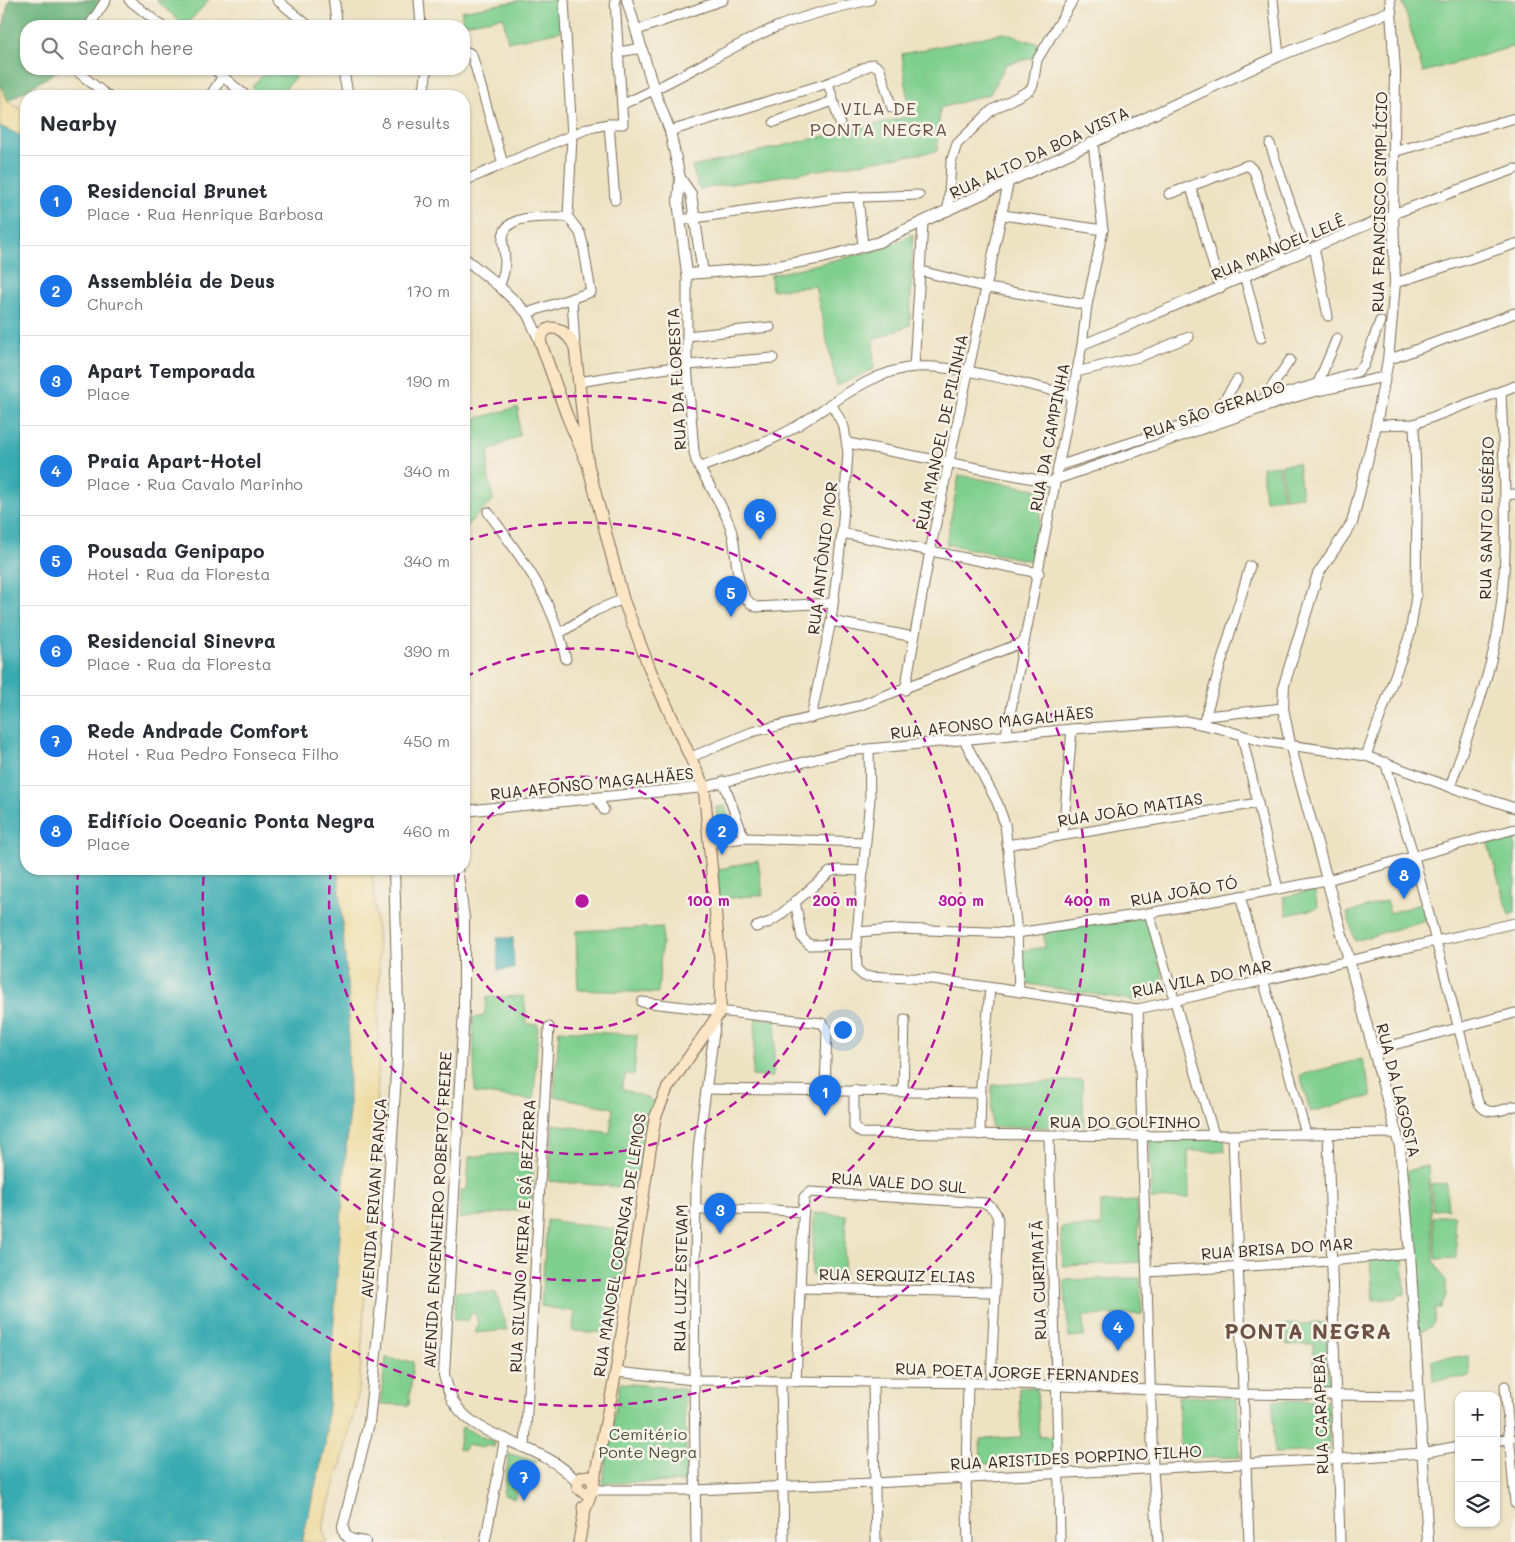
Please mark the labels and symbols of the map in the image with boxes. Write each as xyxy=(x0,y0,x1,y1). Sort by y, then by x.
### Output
street label: RUA FRANCISCO SIMPLÍCIO xyxy=(1367,91,1391,313)
district label: VILA DE PONTA NEGRA xyxy=(810,96,948,141)
street label: RUA ALTO DA BOA VISTA xyxy=(946,101,1132,203)
street label: RUA MANOEL LELÊ xyxy=(1208,209,1348,285)
street label: RUA DA FLORESTA xyxy=(662,307,690,451)
street label: RUA MANOEL DE PILINHA xyxy=(910,332,972,532)
street label: RUA DA CAMPINHA xyxy=(1024,361,1074,513)
street label: RUA SÃO GERALDO xyxy=(1140,375,1288,443)
street label: RUA SANTO EUSÉBIO xyxy=(1474,436,1498,600)
street label: RUA ANTÔNIO MOR xyxy=(802,480,842,636)
pin: 6 xyxy=(744,499,776,540)
pin: 5 xyxy=(715,576,747,617)
street label: RUA AFONSO MAGALHÃES xyxy=(889,701,1095,743)
street label: RUA AFONSO MAGALHÃES xyxy=(489,762,695,804)
street label: RUA JOÃO MATIAS xyxy=(1056,787,1204,831)
pin: 2 xyxy=(706,814,738,855)
pin: 8 xyxy=(1388,858,1420,899)
street label: RUA JOÃO TÓ xyxy=(1129,871,1239,911)
text: 100 m xyxy=(686,890,730,910)
text: 200 m xyxy=(813,890,858,910)
text: 300 m xyxy=(938,890,984,910)
text: 400 m xyxy=(1064,890,1110,910)
centre of rings xyxy=(573,892,591,910)
street label: RUA VILA DO MAR xyxy=(1130,954,1274,1002)
your location xyxy=(830,1017,856,1043)
street label: RUA DA LAGOSTA xyxy=(1372,1021,1426,1159)
street label: AVENIDA ENGENHEIRO ROBERTO FREIRE xyxy=(418,1051,456,1369)
pin: 1 xyxy=(809,1075,841,1116)
street label: AVENIDA ERIVAN FRANÇA xyxy=(356,1097,390,1299)
street label: RUA SILVINO MEIRA E SÁ BEZERRA xyxy=(504,1099,540,1373)
street label: RUA DO GOLFINHO xyxy=(1050,1111,1200,1132)
street label: RUA MANOEL CORINGA DE LEMOS xyxy=(588,1112,650,1378)
street label: RUA VALE DO SUL xyxy=(831,1167,968,1197)
pin: 3 xyxy=(704,1193,736,1234)
street label: RUA LUIZ ESTEVAM xyxy=(668,1204,692,1352)
street label: RUA CURIMATÃ xyxy=(1025,1220,1051,1340)
street label: RUA BRISA DO MAR xyxy=(1200,1232,1354,1264)
street label: RUA SERQUIZ ELIAS xyxy=(819,1263,975,1287)
pin: 4 xyxy=(1102,1310,1134,1351)
district label: PONTA NEGRA xyxy=(1224,1317,1392,1344)
street label: RUA CARAPEBA xyxy=(1307,1353,1333,1475)
street label: RUA POETA JORGE FERNANDES xyxy=(895,1357,1139,1387)
park label: Cemitério Ponte Negra xyxy=(598,1423,698,1462)
street label: RUA ARISTIDES PORPINO FILHO xyxy=(950,1440,1202,1474)
pin: 7 xyxy=(508,1460,540,1501)

